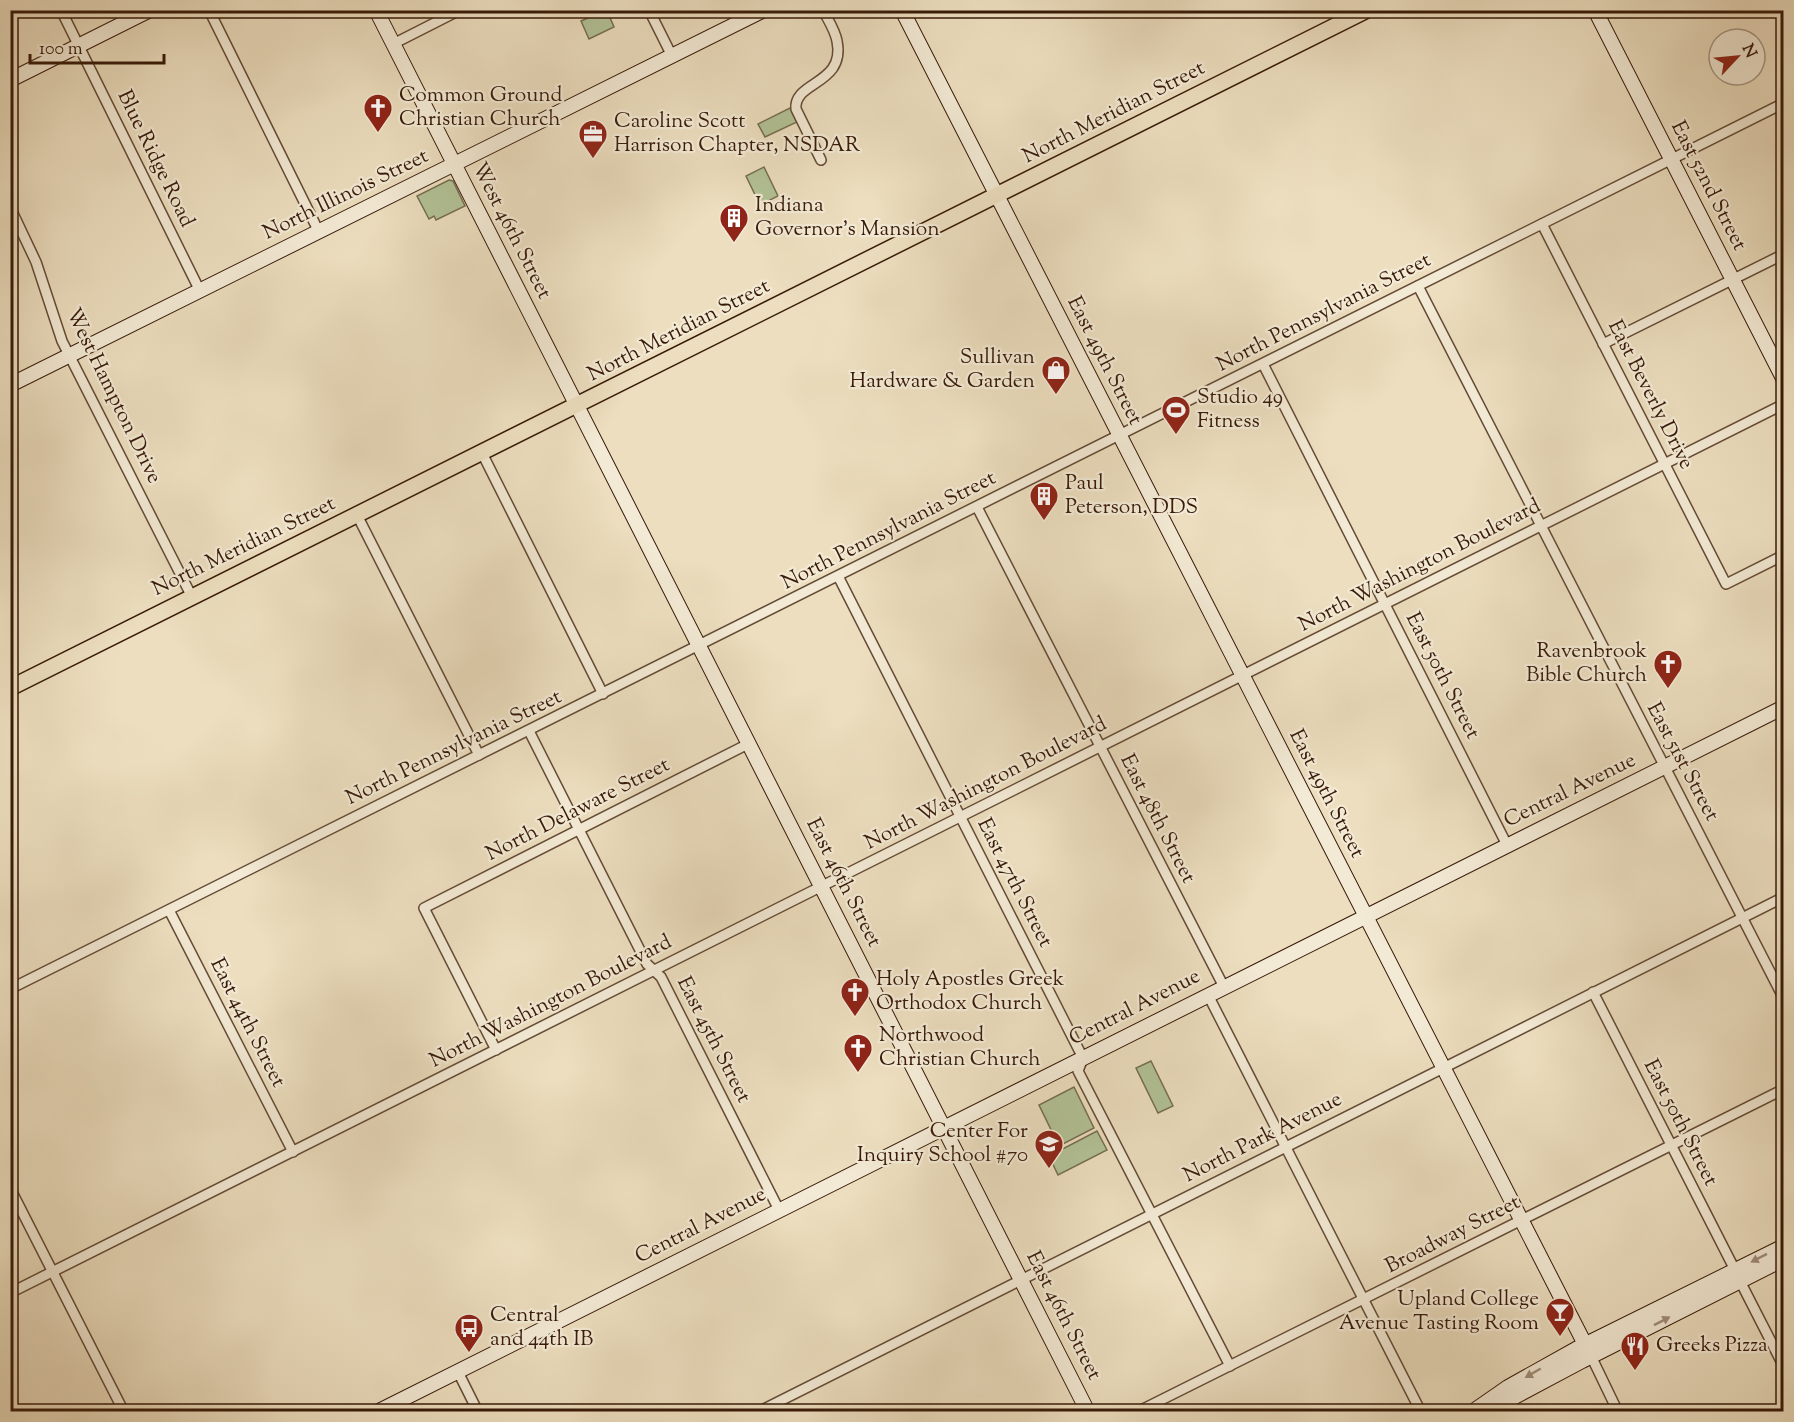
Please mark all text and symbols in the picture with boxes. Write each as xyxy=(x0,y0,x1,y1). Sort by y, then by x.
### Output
scale bar xyxy=(30,27,164,65)
north arrow xyxy=(1707,27,1767,87)
text: 100 m xyxy=(39,37,83,63)
text: N xyxy=(1735,41,1761,63)
street label: North Meridian Street xyxy=(1018,54,1210,172)
place label: Common Ground Christian Church xyxy=(399,81,563,135)
street label: Blue Ridge Road xyxy=(109,85,201,233)
church icon: Common Ground Christian Church xyxy=(362,92,394,134)
place label: Caroline Scott Harrison Chapter, NSDAR xyxy=(614,107,860,161)
street label: East 52nd Street xyxy=(1662,116,1754,256)
office icon: Caroline Scott Harrison Chapter, NSDAR xyxy=(577,118,609,160)
street label: North Illinois Street xyxy=(258,142,434,248)
street label: West 46th Street xyxy=(464,157,558,305)
place label: Indiana Governor's Mansion xyxy=(755,191,940,245)
building icon: Indiana Governor's Mansion xyxy=(718,202,750,244)
street label: North Pennsylvania Street xyxy=(1212,246,1436,380)
street label: North Meridian Street xyxy=(583,272,775,390)
street label: East 49th Street xyxy=(1059,291,1149,431)
street label: West Hampton Drive xyxy=(57,303,169,489)
street label: East Beverly Drive xyxy=(1599,315,1701,475)
place label: Sullivan Hardware & Garden xyxy=(850,343,1035,397)
shop icon: Sullivan Hardware & Garden xyxy=(1040,354,1072,396)
place label: Studio 49 Fitness xyxy=(1197,383,1283,437)
sports icon: Studio 49 Fitness xyxy=(1160,394,1192,436)
street label: North Pennsylvania Street xyxy=(777,464,1001,598)
place label: Paul Peterson, DDS xyxy=(1065,469,1198,523)
building icon: Paul Peterson, DDS xyxy=(1028,480,1060,522)
street label: North Meridian Street xyxy=(147,489,341,605)
street label: North Washington Boulevard xyxy=(1294,492,1546,640)
street label: East 50th Street xyxy=(1397,607,1487,745)
place label: Ravenbrook Bible Church xyxy=(1526,637,1648,691)
church icon: Ravenbrook Bible Church xyxy=(1652,648,1684,690)
street label: North Pennsylvania Street xyxy=(341,683,567,813)
street label: East 51st Street xyxy=(1638,697,1726,827)
street label: North Washington Boulevard xyxy=(860,710,1112,858)
street label: East 49th Street xyxy=(1281,724,1371,864)
street label: Central Avenue xyxy=(1499,746,1641,836)
street label: East 48th Street xyxy=(1112,749,1202,889)
street label: North Delaware Street xyxy=(481,751,675,869)
street label: East 46th Street xyxy=(798,813,888,953)
street label: East 47th Street xyxy=(968,813,1060,953)
street label: North Washington Boulevard xyxy=(425,928,677,1076)
street label: East 44th Street xyxy=(202,953,292,1093)
street label: Central Avenue xyxy=(1064,962,1206,1054)
place label: Holy Apostles Greek Orthodox Church xyxy=(876,965,1065,1019)
street label: East 45th Street xyxy=(668,972,758,1108)
church icon: Holy Apostles Greek Orthodox Church xyxy=(839,976,871,1018)
place label: Northwood Christian Church xyxy=(879,1021,1041,1075)
church icon: Northwood Christian Church xyxy=(842,1032,874,1074)
street label: East 50th Street xyxy=(1635,1054,1725,1192)
street label: North Park Avenue xyxy=(1178,1085,1348,1191)
place label: Center For Inquiry School #70 xyxy=(857,1117,1028,1171)
school or university icon: Center For Inquiry School #70 xyxy=(1033,1128,1065,1170)
street label: Central Avenue xyxy=(630,1180,772,1272)
street label: Broadway Street xyxy=(1380,1188,1526,1282)
street label: East 46th Street xyxy=(1018,1246,1108,1386)
one-way arrow xyxy=(1750,1253,1767,1263)
place label: Upland College Avenue Tasting Room xyxy=(1339,1285,1539,1339)
bar icon: Upland College Avenue Tasting Room xyxy=(1544,1296,1576,1338)
place label: Central and 44th IB xyxy=(490,1301,593,1355)
bus stop icon: Central and 44th IB xyxy=(453,1312,485,1354)
one-way arrow xyxy=(1653,1316,1670,1325)
restaurant icon: Greeks Pizza xyxy=(1619,1330,1651,1372)
place label: Greeks Pizza xyxy=(1656,1331,1768,1361)
one-way arrow xyxy=(1525,1367,1542,1377)

